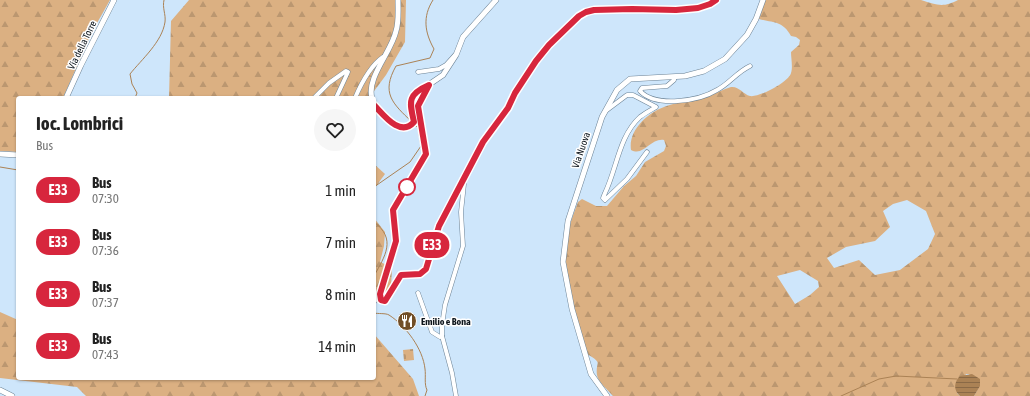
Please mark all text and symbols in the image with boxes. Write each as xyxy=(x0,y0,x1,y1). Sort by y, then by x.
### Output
street label: Via della Torre xyxy=(65,18,99,71)
button: heart xyxy=(314,109,356,151)
text: Ioc. Lombrici xyxy=(36,112,123,134)
street label: Via Nuova xyxy=(570,130,592,169)
text: Bus xyxy=(36,138,53,153)
text: Bus xyxy=(92,174,112,191)
unlabelled marker xyxy=(398,178,416,196)
text: E33 xyxy=(48,182,68,198)
text: 1 min xyxy=(325,182,356,199)
text: 07:30 xyxy=(92,191,119,206)
text: Bus xyxy=(92,226,112,243)
line badge: E33 xyxy=(409,232,455,258)
text: E33 xyxy=(48,234,68,250)
text: 7 min xyxy=(325,234,356,251)
text: E33 xyxy=(422,237,442,253)
text: 07:36 xyxy=(92,243,119,258)
text: Bus xyxy=(92,278,112,295)
text: E33 xyxy=(48,286,68,302)
text: 8 min xyxy=(325,286,356,303)
text: 07:37 xyxy=(92,295,119,310)
restaurant icon: Emilio e Bona xyxy=(396,310,418,332)
place label: Emilio e Bona xyxy=(421,316,471,327)
text: Bus xyxy=(92,330,112,347)
text: E33 xyxy=(48,338,68,354)
text: 14 min xyxy=(318,338,356,355)
text: 07:43 xyxy=(92,347,119,362)

